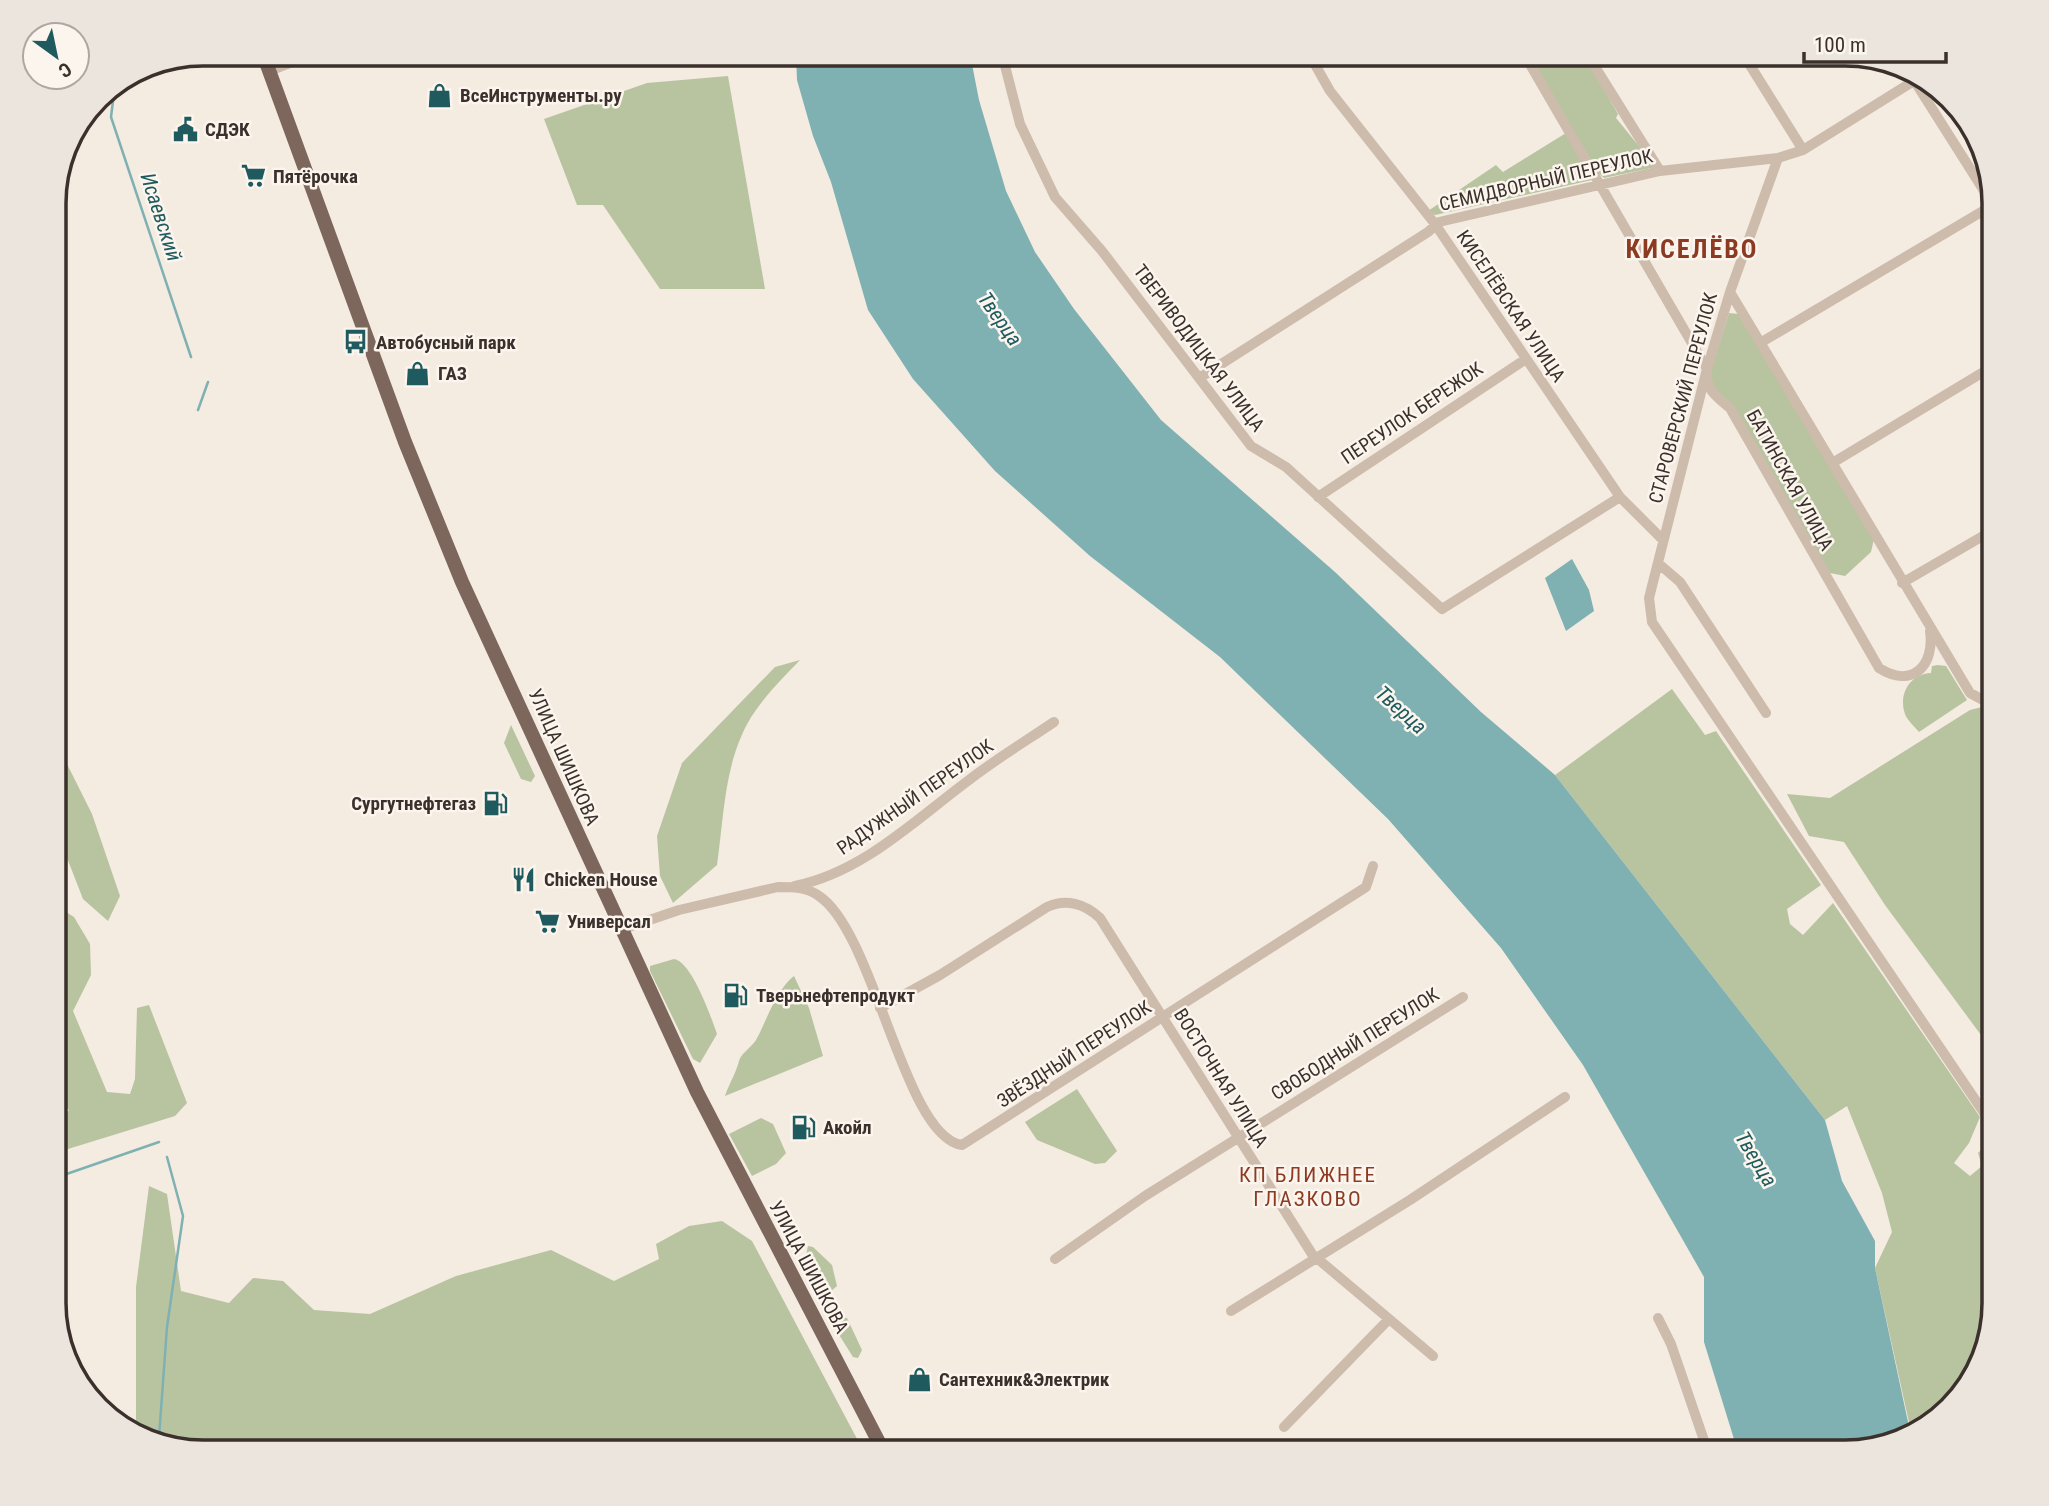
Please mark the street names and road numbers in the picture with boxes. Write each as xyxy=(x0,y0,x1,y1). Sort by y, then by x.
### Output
street label: СЕМИДВОРНЫЙ ПЕРЕУЛОК xyxy=(1437,144,1655,216)
street label: КИСЕЛЁВСКАЯ УЛИЦА xyxy=(1452,226,1570,386)
street label: ТВЕРИВОДИЦКАЯ УЛИЦА xyxy=(1129,260,1269,436)
street label: СТАРОВЕРСКИЙ ПЕРЕУЛОК xyxy=(1644,290,1722,506)
street label: ПЕРЕУЛОК БЕРЕЖОК xyxy=(1337,357,1488,469)
street label: БАТИНСКАЯ УЛИЦА xyxy=(1742,405,1838,555)
street label: УЛИЦА ШИШКОВА xyxy=(524,685,604,829)
street label: РАДУЖНЫЙ ПЕРЕУЛОК xyxy=(832,734,998,860)
street label: СВОБОДНЫЙ ПЕРЕУЛОК xyxy=(1267,983,1444,1105)
street label: ЗВЁЗДНЫЙ ПЕРЕУЛОК xyxy=(993,995,1156,1112)
street label: ВОСТОЧНАЯ УЛИЦА xyxy=(1169,1004,1273,1152)
street label: УЛИЦА ШИШКОВА xyxy=(764,1197,854,1337)

